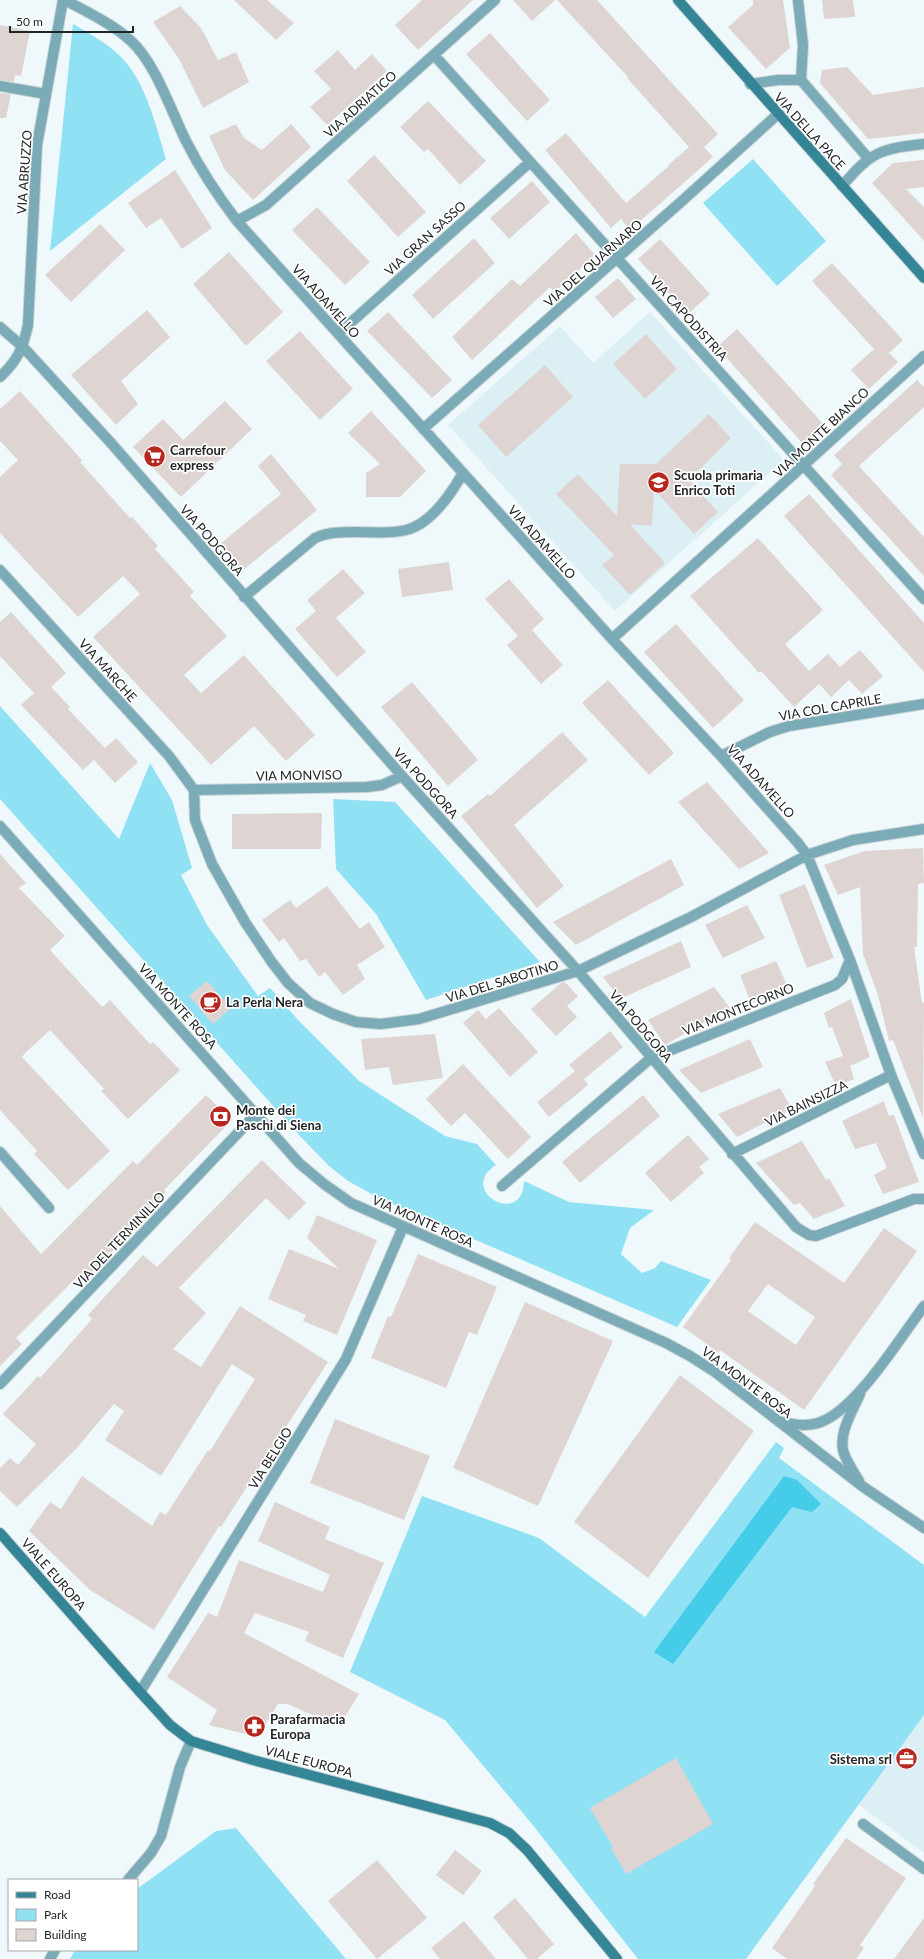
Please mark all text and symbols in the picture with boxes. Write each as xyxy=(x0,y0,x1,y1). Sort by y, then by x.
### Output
scale bar xyxy=(10,8,133,34)
text: 50 m xyxy=(16,14,43,29)
street label: VIA ADRIATICO xyxy=(320,67,400,141)
street label: VIA DELLA PACE xyxy=(771,89,849,173)
street label: VIA ABRUZZO xyxy=(13,129,35,215)
street label: VIA GRAN SASSO xyxy=(381,197,469,279)
street label: VIA DEL QUARNARO xyxy=(541,216,645,310)
street label: VIA ADAMELLO xyxy=(289,261,363,341)
street label: VIA CAPODISTRIA xyxy=(647,272,731,364)
street label: VIA MONTE BIANCO xyxy=(770,384,872,480)
place label: Carrefour express xyxy=(170,442,226,473)
supermarket icon: Carrefour express xyxy=(142,444,168,470)
place label: Scuola primaria Enrico Toti xyxy=(674,467,763,498)
school or university icon: Scuola primaria Enrico Toti xyxy=(645,469,671,495)
street label: VIA PODGORA xyxy=(177,501,247,579)
street label: VIA ADAMELLO xyxy=(505,502,579,582)
street label: VIA MARCHE xyxy=(76,635,140,705)
street label: VIA COL CAPRILE xyxy=(777,690,883,724)
street label: VIA ADAMELLO xyxy=(724,741,798,821)
street label: VIA PODGORA xyxy=(390,745,462,822)
street label: VIA MONVISO xyxy=(256,766,342,784)
street label: VIA DEL SABOTINO xyxy=(444,956,560,1006)
street label: VIA MONTE ROSA xyxy=(136,960,221,1052)
street label: VIA MONTECORNO xyxy=(680,979,796,1039)
street label: VIA PODGORA xyxy=(606,987,676,1065)
cafe icon: La Perla Nera xyxy=(197,989,223,1015)
place label: La Perla Nera xyxy=(226,994,303,1010)
street label: VIA BAINSIZZA xyxy=(762,1076,850,1130)
place label: Monte dei Paschi di Siena xyxy=(236,1102,321,1133)
bank icon: Monte dei Paschi di Siena xyxy=(208,1104,234,1130)
street label: VIA DEL TERMINILLO xyxy=(70,1188,168,1292)
street label: VIA MONTE ROSA xyxy=(370,1191,476,1251)
street label: VIA MONTE ROSA xyxy=(699,1343,796,1421)
street label: VIA BELGIO xyxy=(245,1424,295,1492)
street label: VIALE EUROPA xyxy=(18,1535,90,1613)
place label: Parafarmacia Europa xyxy=(270,1711,345,1742)
pharmacy icon: Parafarmacia Europa xyxy=(241,1713,267,1739)
street label: VIALE EUROPA xyxy=(263,1742,355,1780)
office icon: Sistema srl xyxy=(894,1746,920,1772)
place label: Sistema srl xyxy=(830,1751,892,1767)
legend xyxy=(8,1879,138,1951)
text: Road xyxy=(44,1887,71,1902)
text: Park xyxy=(44,1907,68,1922)
text: Building xyxy=(44,1927,87,1942)

